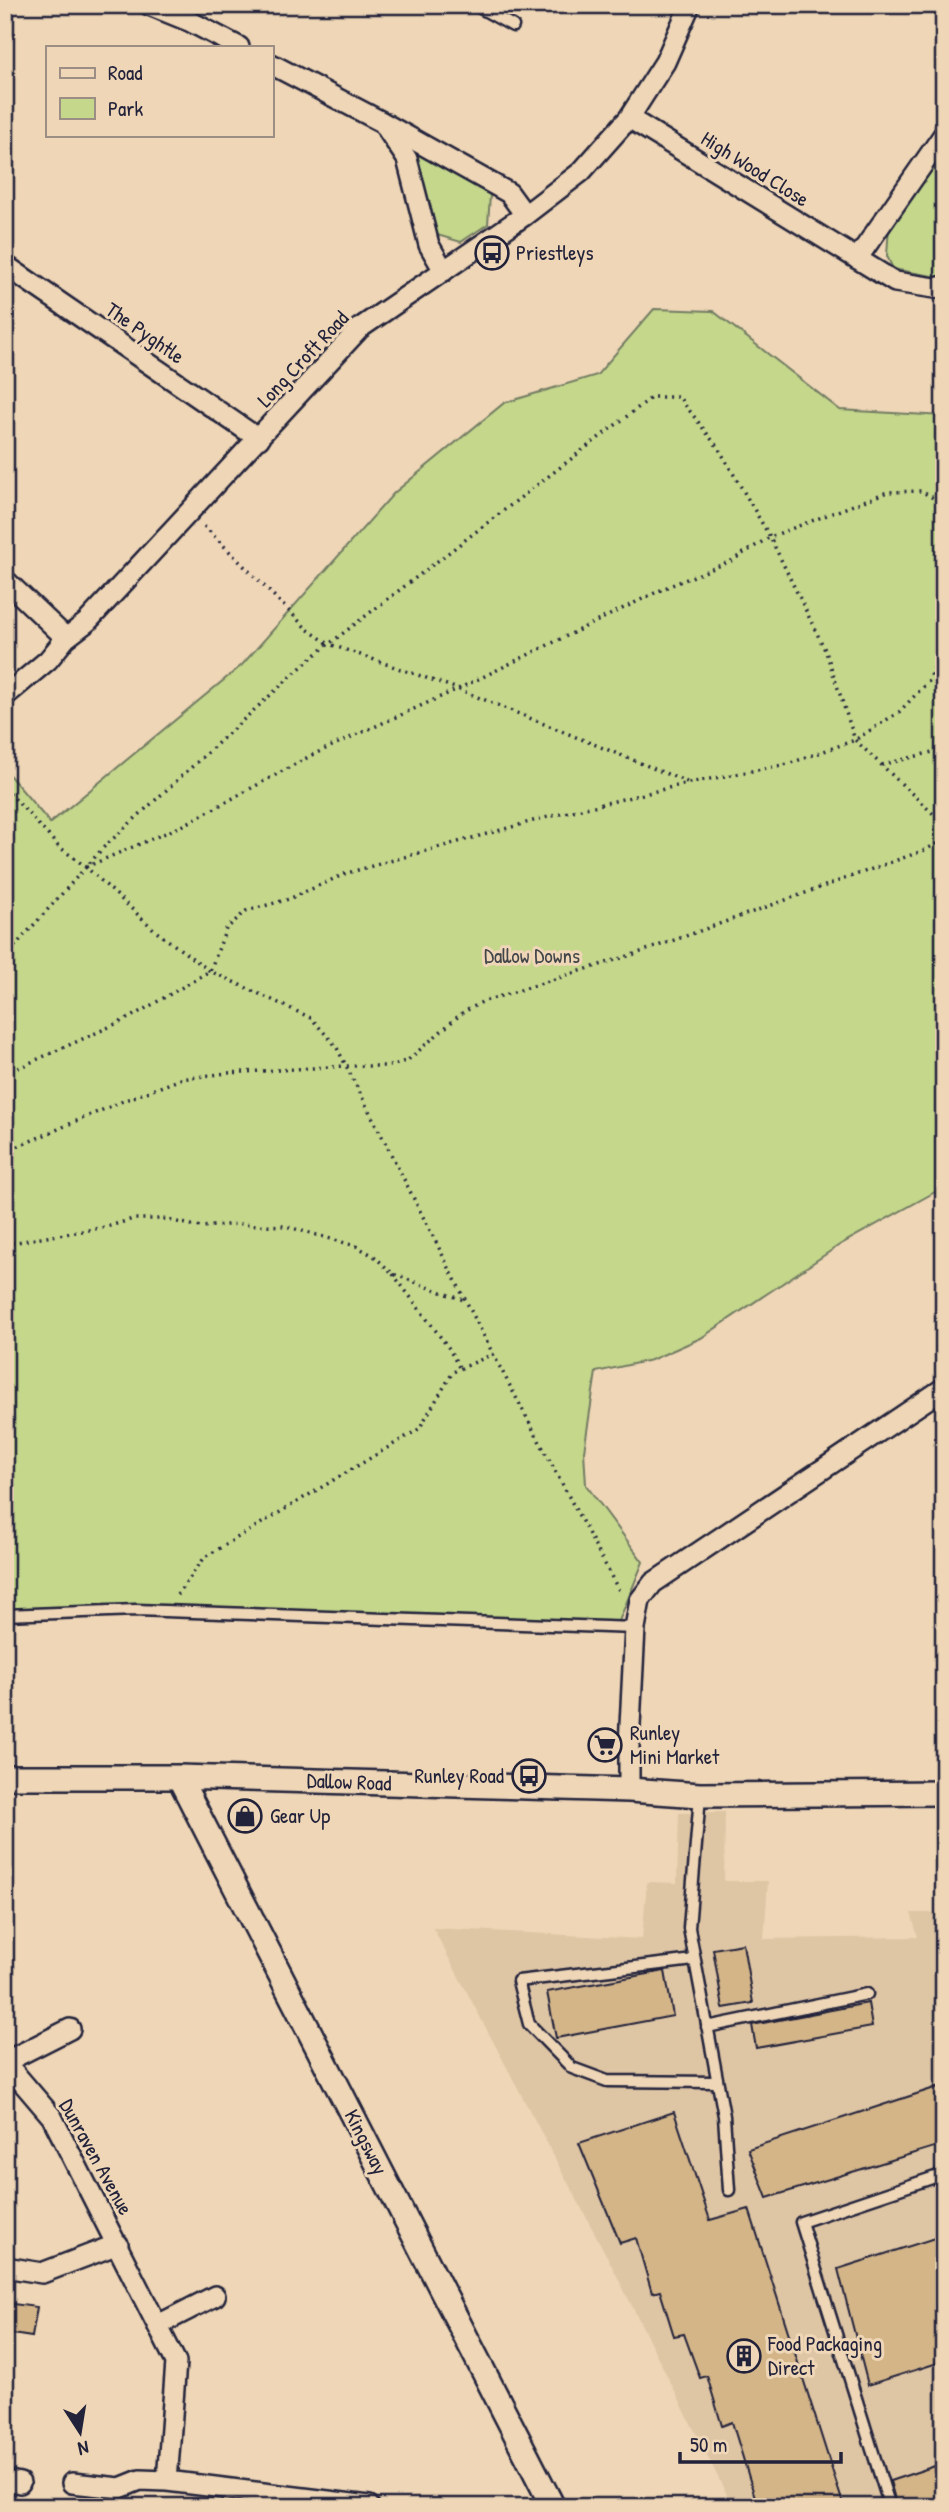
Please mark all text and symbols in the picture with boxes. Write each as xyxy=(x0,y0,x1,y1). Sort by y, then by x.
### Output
legend xyxy=(46,46,273,136)
text: Road xyxy=(108,58,142,87)
text: Park xyxy=(108,94,143,123)
street label: High Wood Close xyxy=(696,124,815,213)
bus stop icon: Priestleys xyxy=(473,234,511,272)
place label: Priestleys xyxy=(516,238,593,267)
street label: The Pyghtle xyxy=(100,295,191,370)
street label: Long Croft Road xyxy=(250,304,355,413)
park label: Dallow Downs xyxy=(484,941,580,970)
place label: Runley Mini Market xyxy=(630,1718,720,1771)
supermarket icon: Runley Mini Market xyxy=(586,1726,624,1764)
bus stop icon: Runley Road xyxy=(510,1757,548,1795)
place label: Runley Road xyxy=(414,1761,504,1790)
street label: Dallow Road xyxy=(306,1766,392,1797)
shop icon: Gear Up xyxy=(226,1797,264,1835)
place label: Gear Up xyxy=(270,1801,330,1830)
street label: Dunraven Avenue xyxy=(53,2094,140,2220)
street label: Kingsway xyxy=(338,2104,395,2179)
place label: Food Packaging Direct xyxy=(767,2329,882,2382)
building icon: Food Packaging Direct xyxy=(725,2337,763,2375)
north arrow xyxy=(46,2396,116,2466)
scale bar xyxy=(680,2421,841,2465)
text: 50 m xyxy=(690,2430,727,2459)
text: N xyxy=(76,2435,91,2462)

